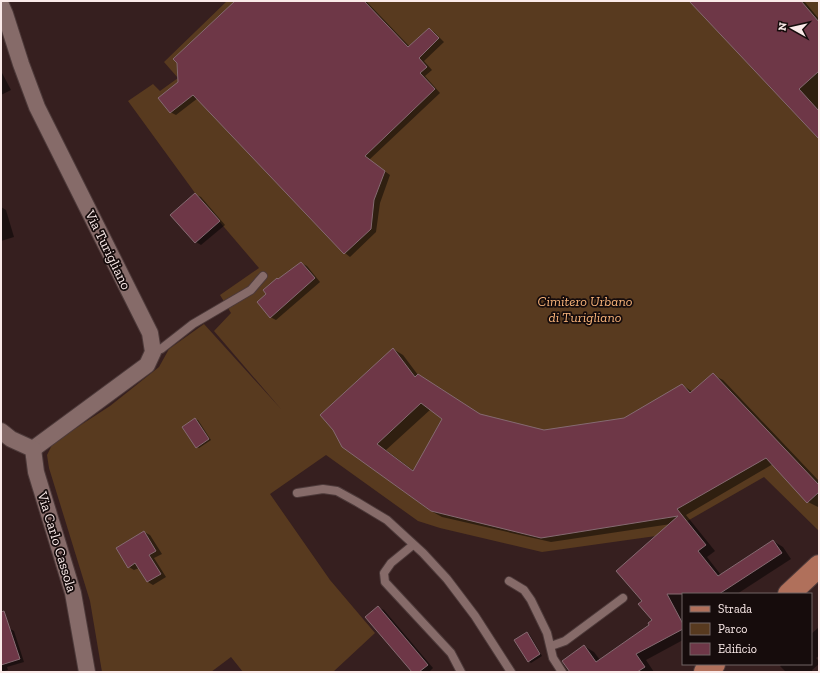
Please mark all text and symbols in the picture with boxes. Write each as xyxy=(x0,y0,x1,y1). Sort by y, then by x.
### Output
north arrow xyxy=(772,8,812,48)
text: N xyxy=(776,21,790,32)
street label: Via Turigliano xyxy=(81,207,134,292)
park label: Cimitero Urbano di Turigliano xyxy=(538,293,633,326)
street label: Via Carlo Cassola xyxy=(33,489,80,594)
legend xyxy=(682,593,812,665)
text: Strada xyxy=(718,602,752,616)
text: Parco xyxy=(718,622,747,636)
text: Edificio xyxy=(718,642,757,656)

